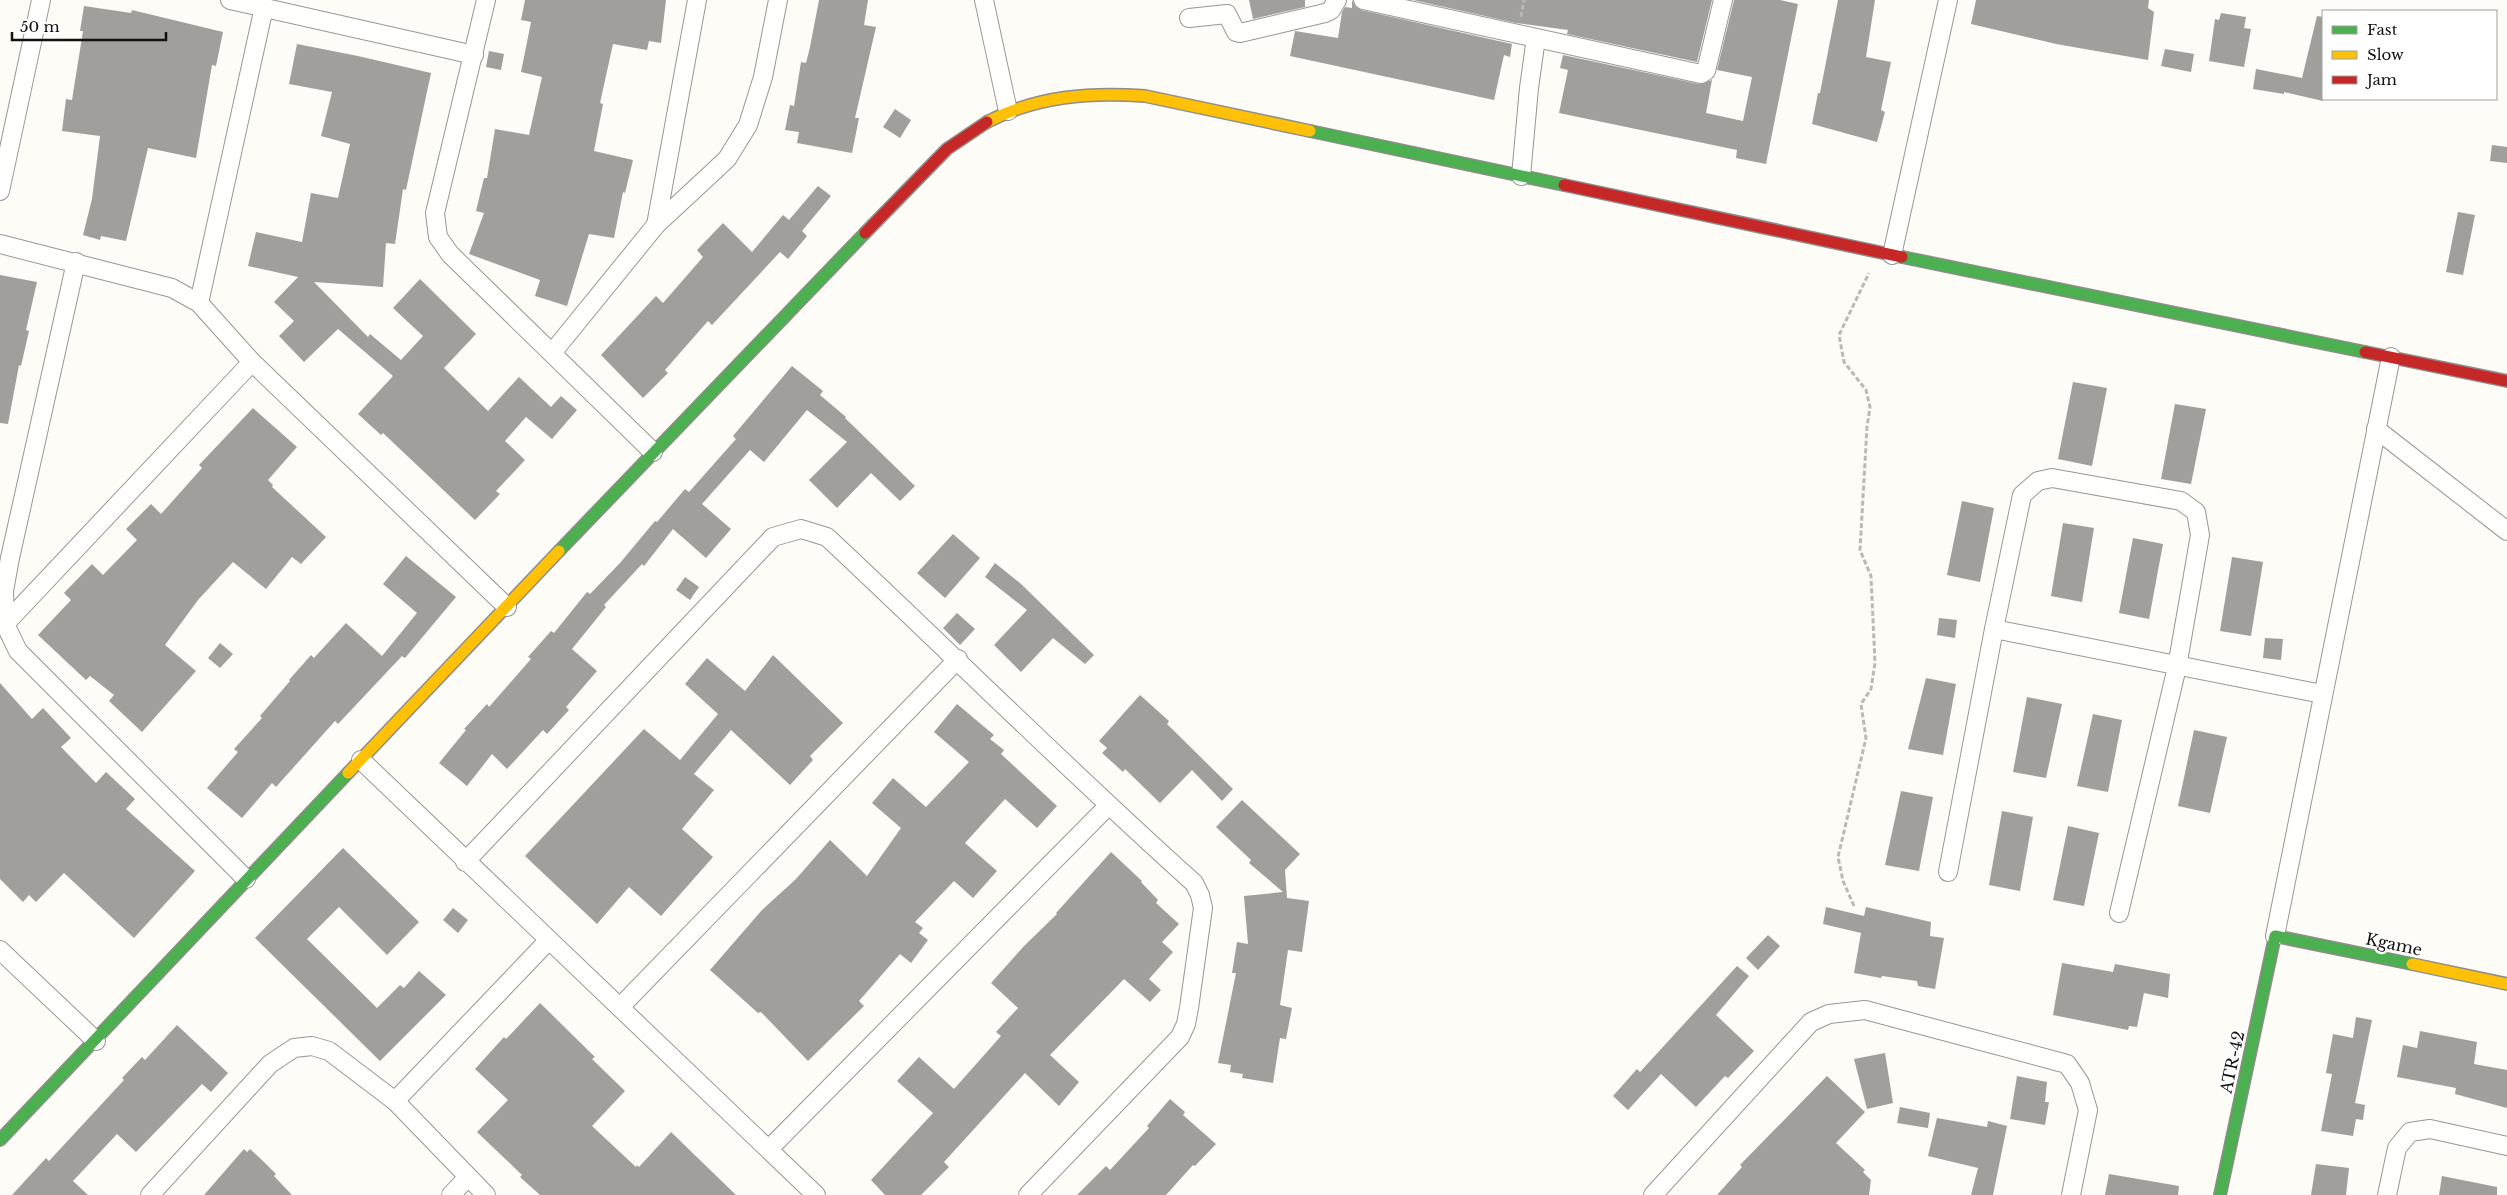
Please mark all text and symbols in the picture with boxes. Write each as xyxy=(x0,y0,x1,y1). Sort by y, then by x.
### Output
scale bar xyxy=(12,10,166,42)
legend xyxy=(2322,10,2497,100)
text: 50 m xyxy=(20,17,60,36)
text: Fast xyxy=(2367,20,2398,39)
text: Slow xyxy=(2367,45,2404,64)
text: Jam xyxy=(2365,70,2397,89)
street label: Kgame xyxy=(2364,928,2424,960)
street label: ATR-42 xyxy=(2215,1029,2248,1096)

